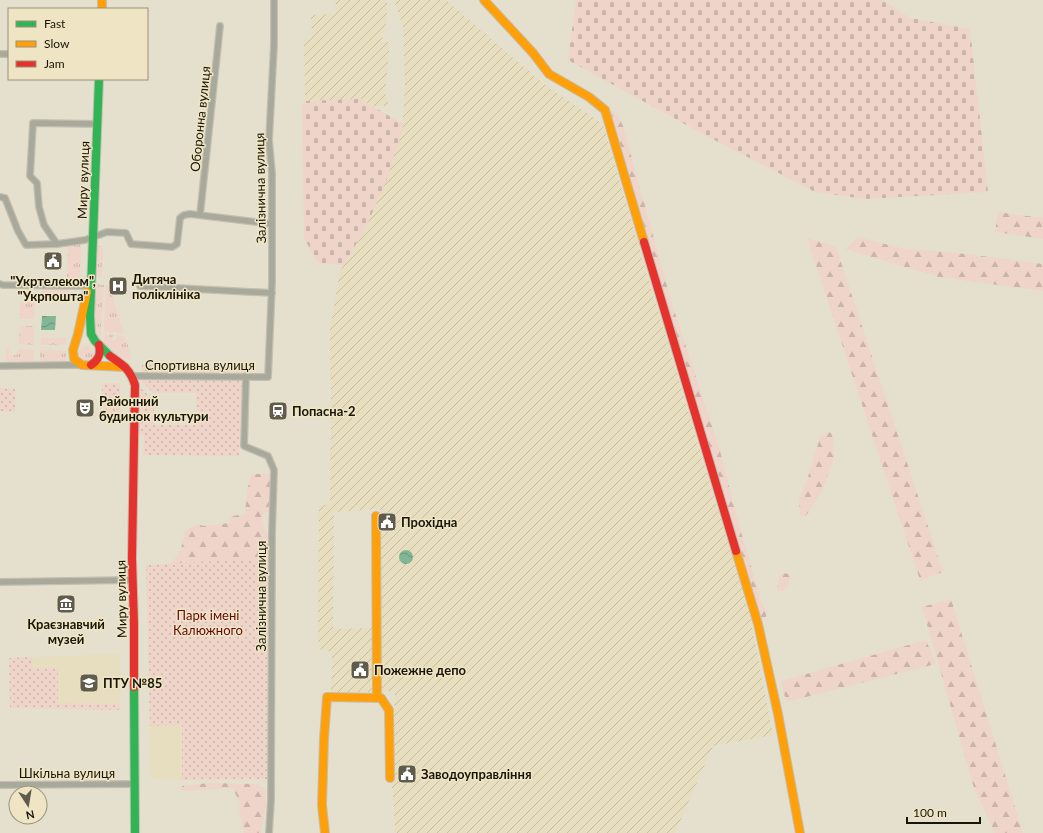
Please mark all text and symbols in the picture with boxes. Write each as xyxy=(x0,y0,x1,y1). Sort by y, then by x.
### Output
legend xyxy=(8,8,148,80)
text: Fast xyxy=(44,16,66,31)
text: Slow xyxy=(44,36,70,51)
text: Jam xyxy=(44,56,65,71)
street label: Оборонна вулиця xyxy=(186,65,214,173)
street label: Залізнична вулиця xyxy=(251,132,269,244)
street label: Миру вулиця xyxy=(74,141,92,219)
public building icon: "Укртелеком", "Укрпошта" xyxy=(42,250,64,272)
place label: Дитяча поліклініка xyxy=(132,271,200,302)
place label: "Укртелеком", "Укрпошта" xyxy=(10,273,96,304)
hospital icon: Дитяча поліклініка xyxy=(107,275,129,297)
street label: Спортивна вулиця xyxy=(145,357,255,373)
place label: Районний будинок культури xyxy=(99,393,209,424)
theatre icon: Районний будинок культури xyxy=(74,397,96,419)
station icon: Попасна-2 xyxy=(267,400,289,422)
place label: Попасна-2 xyxy=(292,403,356,419)
public building icon: Прохідна xyxy=(376,511,398,533)
place label: Прохідна xyxy=(401,514,457,530)
street label: Залізнична вулиця xyxy=(253,541,269,651)
street label: Миру вулиця xyxy=(112,560,130,638)
museum icon: Краєзнавчий музей xyxy=(55,593,77,615)
park label: Парк імені Калюжного xyxy=(173,607,243,638)
place label: Краєзнавчий музей xyxy=(27,616,105,647)
public building icon: Пожежне депо xyxy=(349,659,371,681)
place label: Пожежне депо xyxy=(374,662,467,678)
school or university icon: ПТУ №85 xyxy=(78,672,100,694)
place label: ПТУ №85 xyxy=(103,675,162,691)
public building icon: Заводоуправління xyxy=(396,763,418,785)
street label: Шкільна вулиця xyxy=(19,765,115,781)
place label: Заводоуправління xyxy=(421,766,532,782)
north arrow xyxy=(8,785,48,825)
scale bar xyxy=(907,799,980,825)
text: 100 m xyxy=(913,805,947,820)
text: N xyxy=(25,808,36,823)

